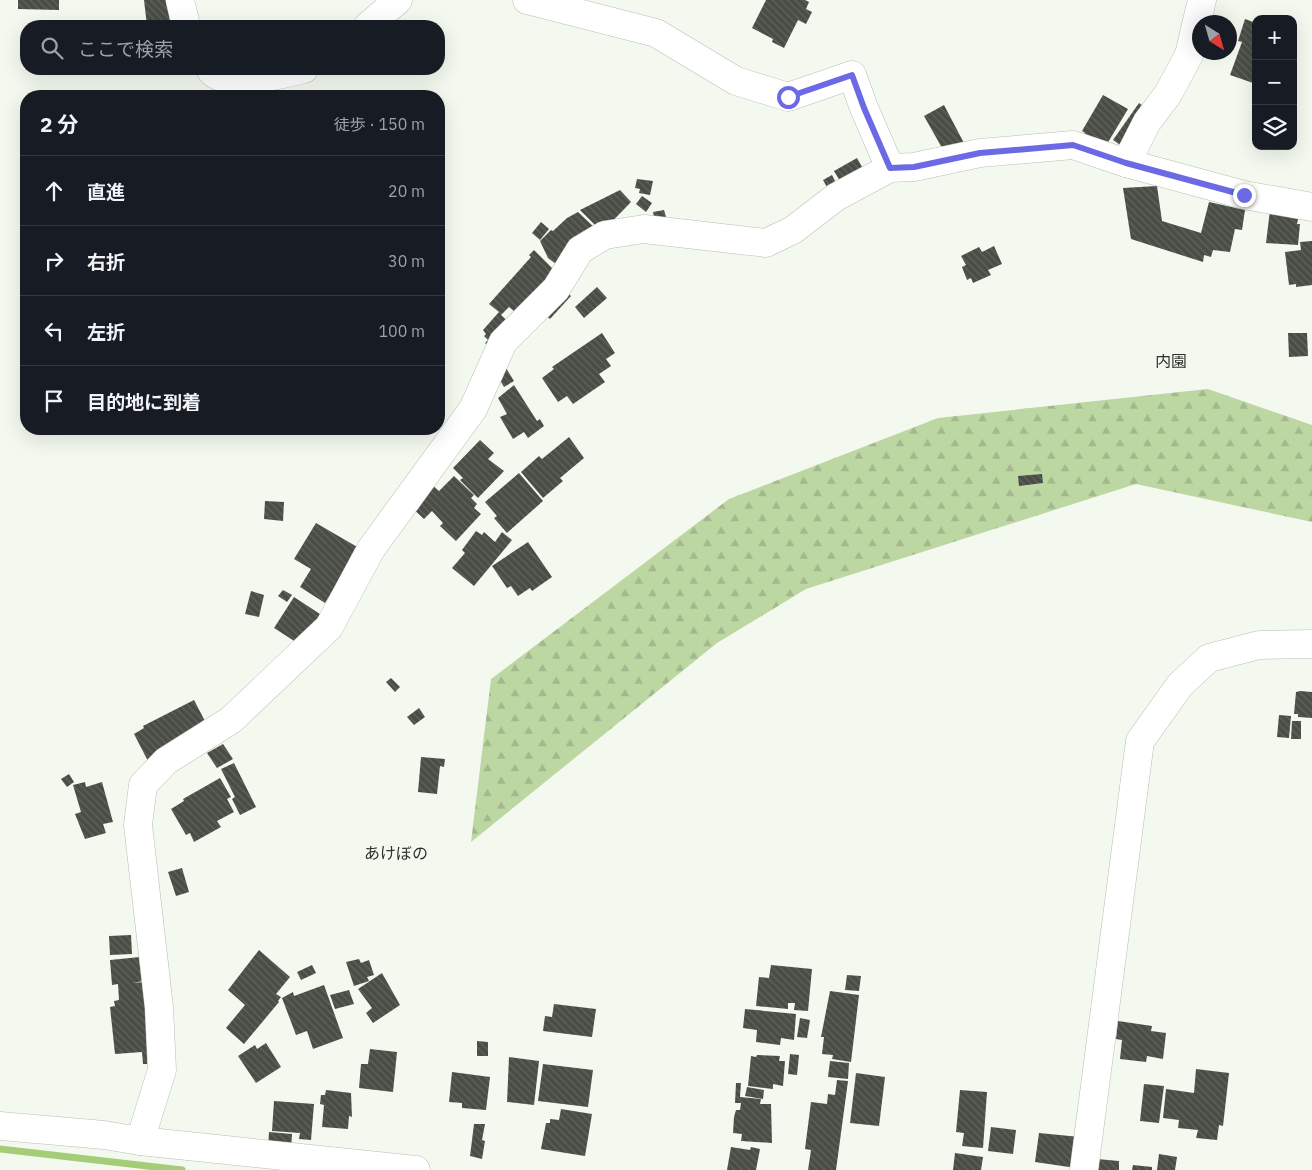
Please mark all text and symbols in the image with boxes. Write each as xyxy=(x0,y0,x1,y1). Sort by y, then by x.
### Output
north arrow xyxy=(1192,15,1237,60)
map controls xyxy=(1252,15,1297,150)
button: + xyxy=(1252,15,1297,60)
search box xyxy=(20,20,445,75)
icon: search xyxy=(38,34,66,62)
text: ここで検索 xyxy=(78,37,173,61)
button: − xyxy=(1252,60,1297,105)
route start xyxy=(777,86,800,109)
button: layers xyxy=(1252,105,1297,150)
text: 2 分 xyxy=(40,110,79,138)
text: 徒歩 · 150 m xyxy=(334,114,425,134)
icon: ahead xyxy=(40,177,68,205)
text: 直進 xyxy=(87,180,125,204)
text: 20 m xyxy=(388,181,425,201)
route end xyxy=(1233,184,1256,207)
icon: right xyxy=(40,247,68,275)
text: 右折 xyxy=(87,250,125,274)
text: 30 m xyxy=(388,251,425,271)
icon: left xyxy=(40,317,68,345)
text: 左折 xyxy=(87,320,125,344)
text: 100 m xyxy=(378,321,425,341)
district label: 内園 xyxy=(1155,351,1187,371)
icon: arrive xyxy=(40,387,68,415)
text: 目的地に到着 xyxy=(87,390,201,414)
district label: あけぼの xyxy=(364,843,428,863)

